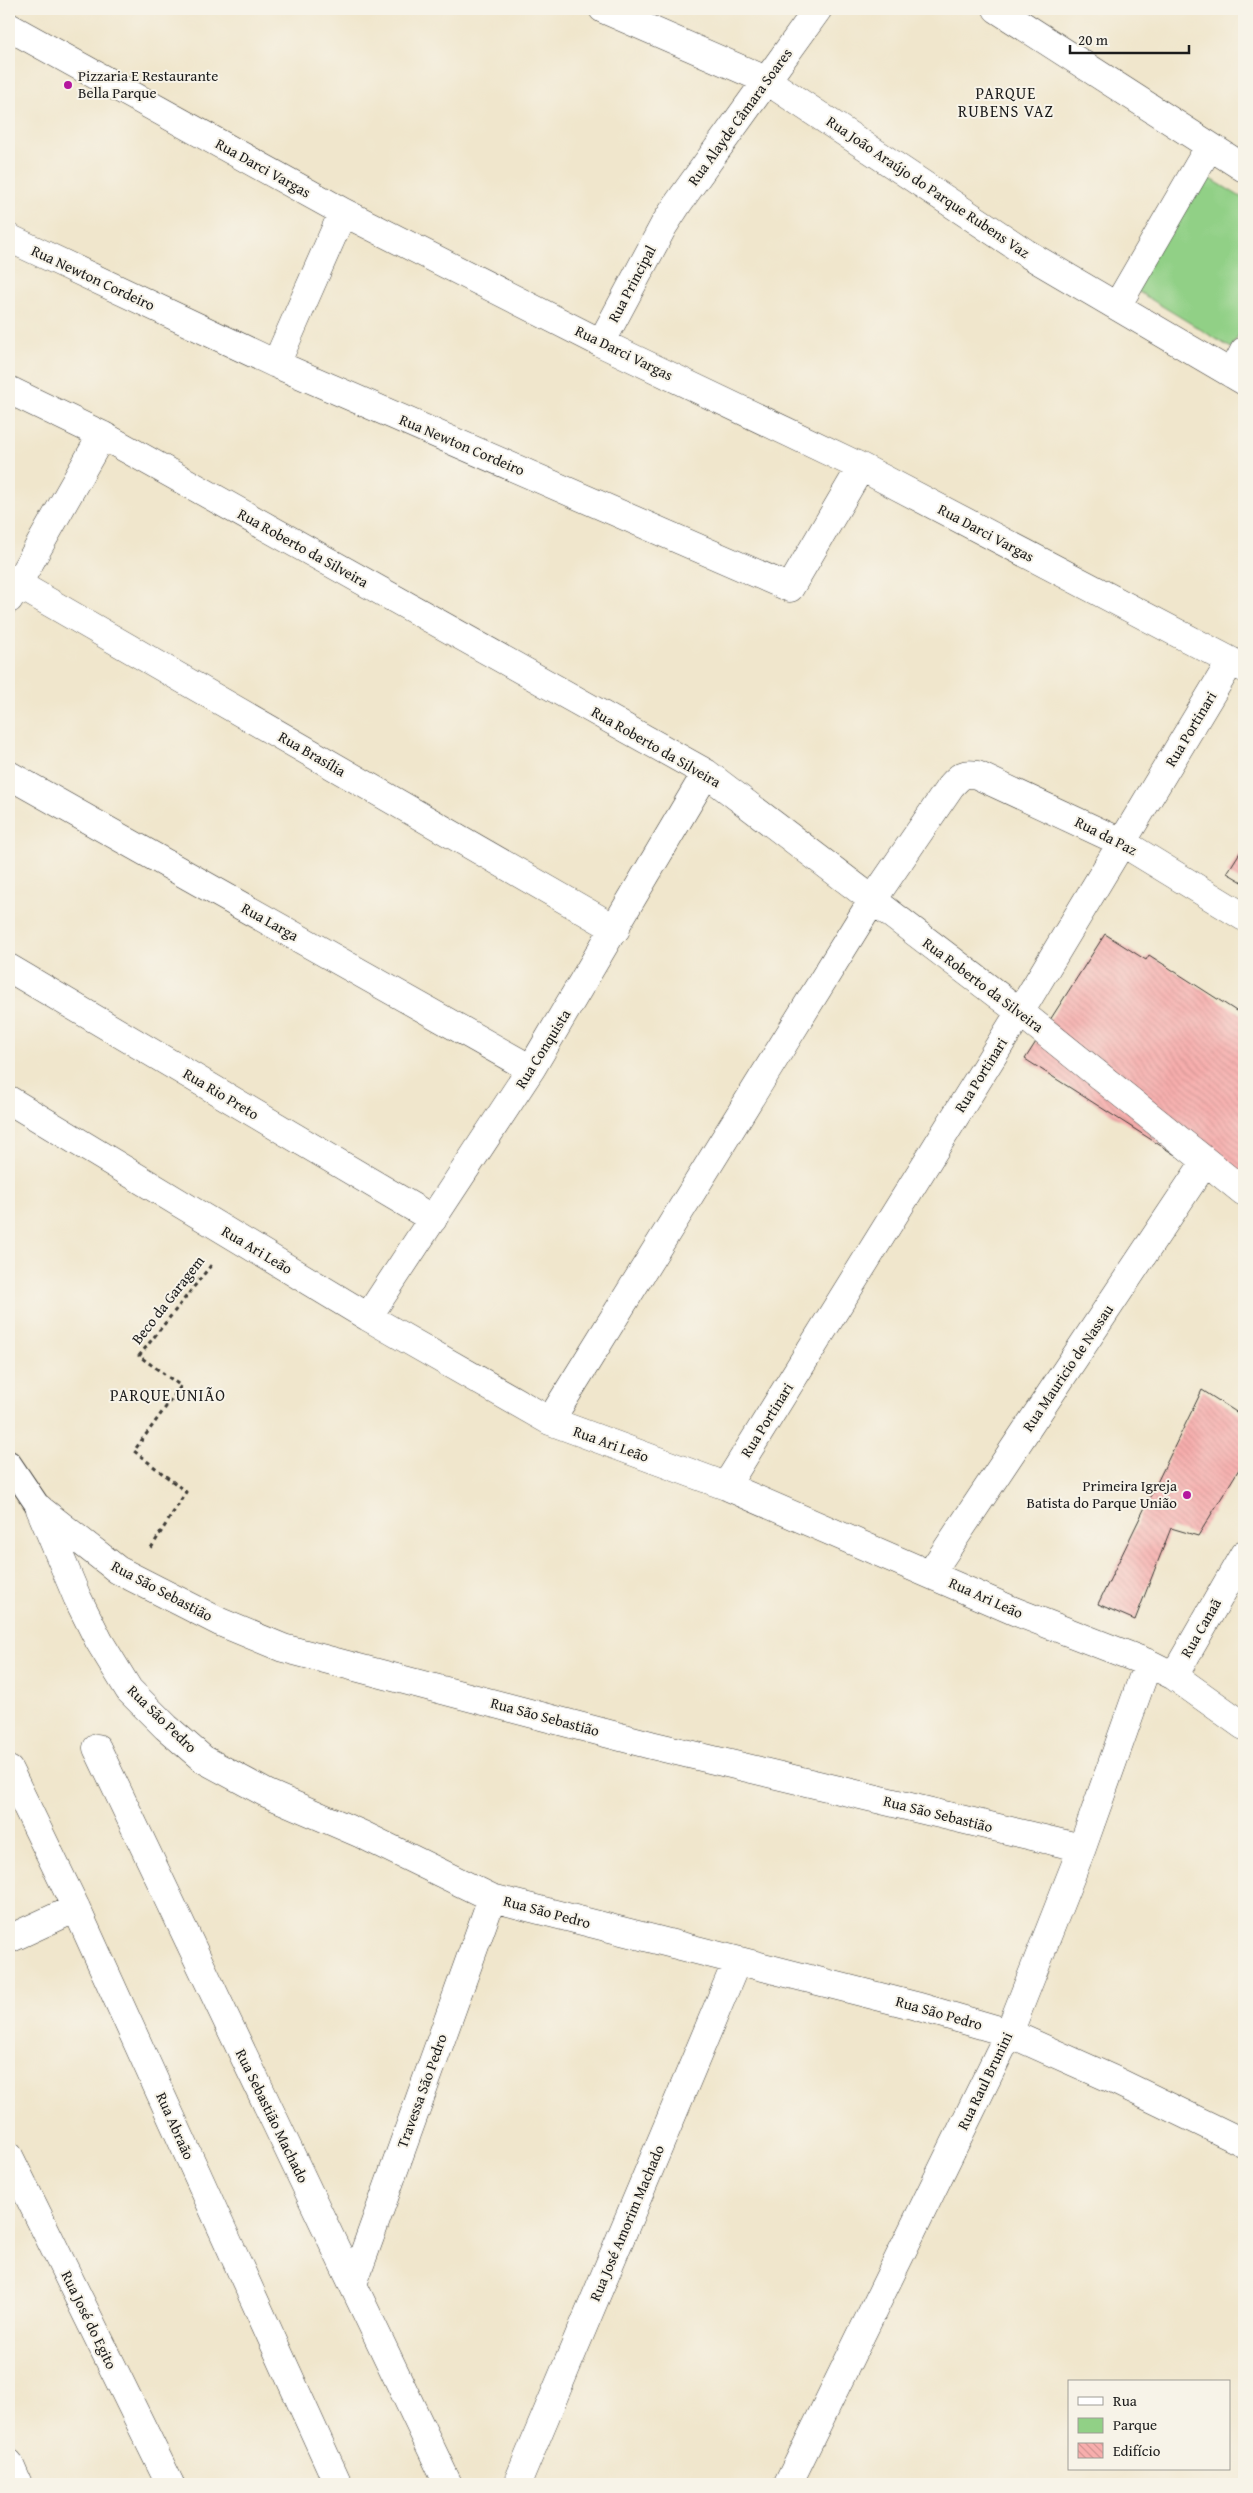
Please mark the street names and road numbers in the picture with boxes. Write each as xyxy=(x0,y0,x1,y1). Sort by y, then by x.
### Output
street label: Rua Alayde Câmara Soares xyxy=(682,44,797,190)
street label: Rua João Araújo do Parque Rubens Vaz xyxy=(822,110,1034,263)
street label: Rua Darci Vargas xyxy=(212,133,315,203)
street label: Rua Newton Cordeiro xyxy=(28,240,159,316)
street label: Rua Principal xyxy=(603,242,661,326)
street label: Rua Darci Vargas xyxy=(572,320,677,385)
street label: Rua Newton Cordeiro xyxy=(396,409,528,481)
street label: Rua Darci Vargas xyxy=(934,498,1038,567)
street label: Rua Roberto da Silveira xyxy=(234,503,372,592)
street label: Rua Portinari xyxy=(1160,687,1221,770)
street label: Rua Roberto da Silveira xyxy=(588,701,725,792)
street label: Rua Brasília xyxy=(275,726,350,781)
street label: Rua da Paz xyxy=(1071,811,1141,860)
street label: Rua Larga xyxy=(238,897,303,946)
street label: Rua Roberto da Silveira xyxy=(919,932,1048,1037)
street label: Rua Conquista xyxy=(510,1005,575,1092)
street label: Rua Portinari xyxy=(949,1033,1012,1116)
street label: Rua Rio Preto xyxy=(179,1063,263,1125)
street label: Rua Ari Leão xyxy=(218,1220,297,1279)
street label: Beco da Garagem xyxy=(126,1250,209,1348)
street label: Rua Mauricio de Nassau xyxy=(1017,1299,1119,1435)
street label: Rua Portinari xyxy=(735,1378,798,1461)
street label: Rua Ari Leão xyxy=(570,1420,652,1467)
street label: Rua São Sebastião xyxy=(108,1555,217,1626)
street label: Rua Ari Leão xyxy=(946,1572,1027,1623)
street label: Rua Canaã xyxy=(1175,1594,1226,1661)
street label: Rua São Pedro xyxy=(123,1680,202,1757)
street label: Rua São Sebastião xyxy=(488,1692,602,1741)
street label: Rua São Sebastião xyxy=(881,1790,995,1837)
street label: Rua São Pedro xyxy=(501,1890,593,1933)
street label: Rua São Pedro xyxy=(893,1990,985,2035)
street label: Rua Raul Brunini xyxy=(952,2028,1017,2133)
street label: Travessa São Pedro xyxy=(391,2031,452,2151)
street label: Rua Sebastião Machado xyxy=(231,2045,314,2187)
street label: Rua Abraão xyxy=(151,2089,200,2163)
street label: Rua José Amorim Machado xyxy=(584,2141,669,2304)
street label: Rua José do Egito xyxy=(57,2267,122,2373)

